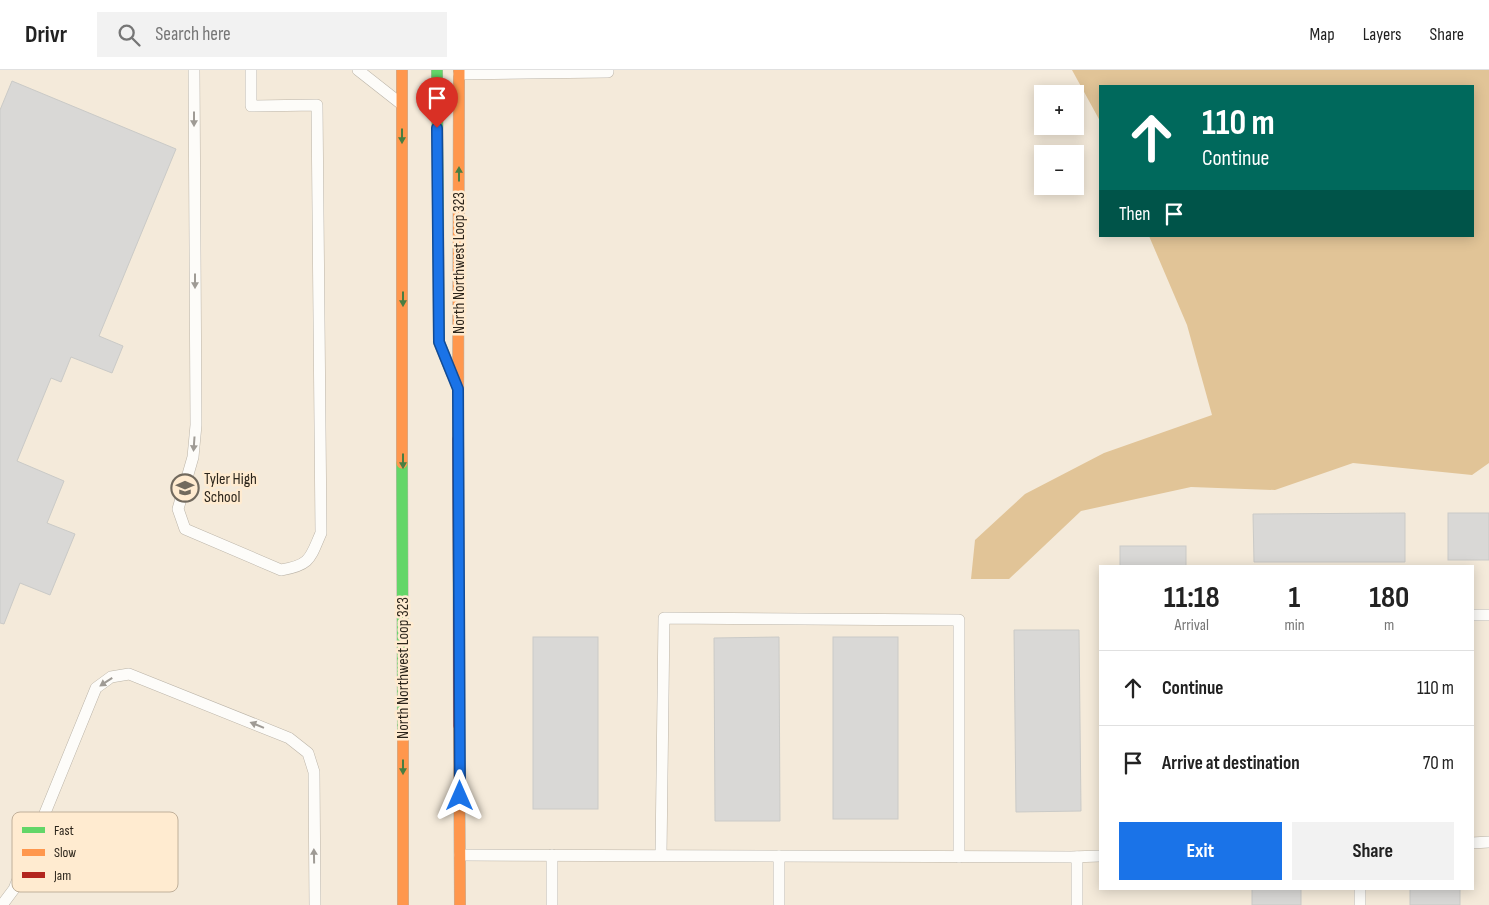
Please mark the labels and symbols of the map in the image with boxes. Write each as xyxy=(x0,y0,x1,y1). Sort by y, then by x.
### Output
pin xyxy=(416,77,458,128)
one-way arrow xyxy=(190,111,198,127)
one-way arrow xyxy=(398,128,406,144)
one-way arrow xyxy=(455,166,463,182)
street label: North Northwest Loop 323 xyxy=(450,192,469,334)
one-way arrow xyxy=(191,273,199,289)
one-way arrow xyxy=(399,291,407,307)
one-way arrow xyxy=(190,436,198,452)
one-way arrow xyxy=(399,453,407,469)
place label: Tyler High School xyxy=(204,470,257,507)
school or university icon: Tyler High School xyxy=(170,473,200,503)
street label: North Northwest Loop 323 xyxy=(394,597,413,739)
one-way arrow xyxy=(100,677,113,686)
one-way arrow xyxy=(250,721,265,728)
one-way arrow xyxy=(399,759,407,775)
position arrow xyxy=(433,769,485,821)
legend xyxy=(12,812,178,892)
text: Fast xyxy=(54,822,74,839)
text: Slow xyxy=(54,844,76,861)
one-way arrow xyxy=(310,848,318,864)
text: Jam xyxy=(53,867,71,884)

